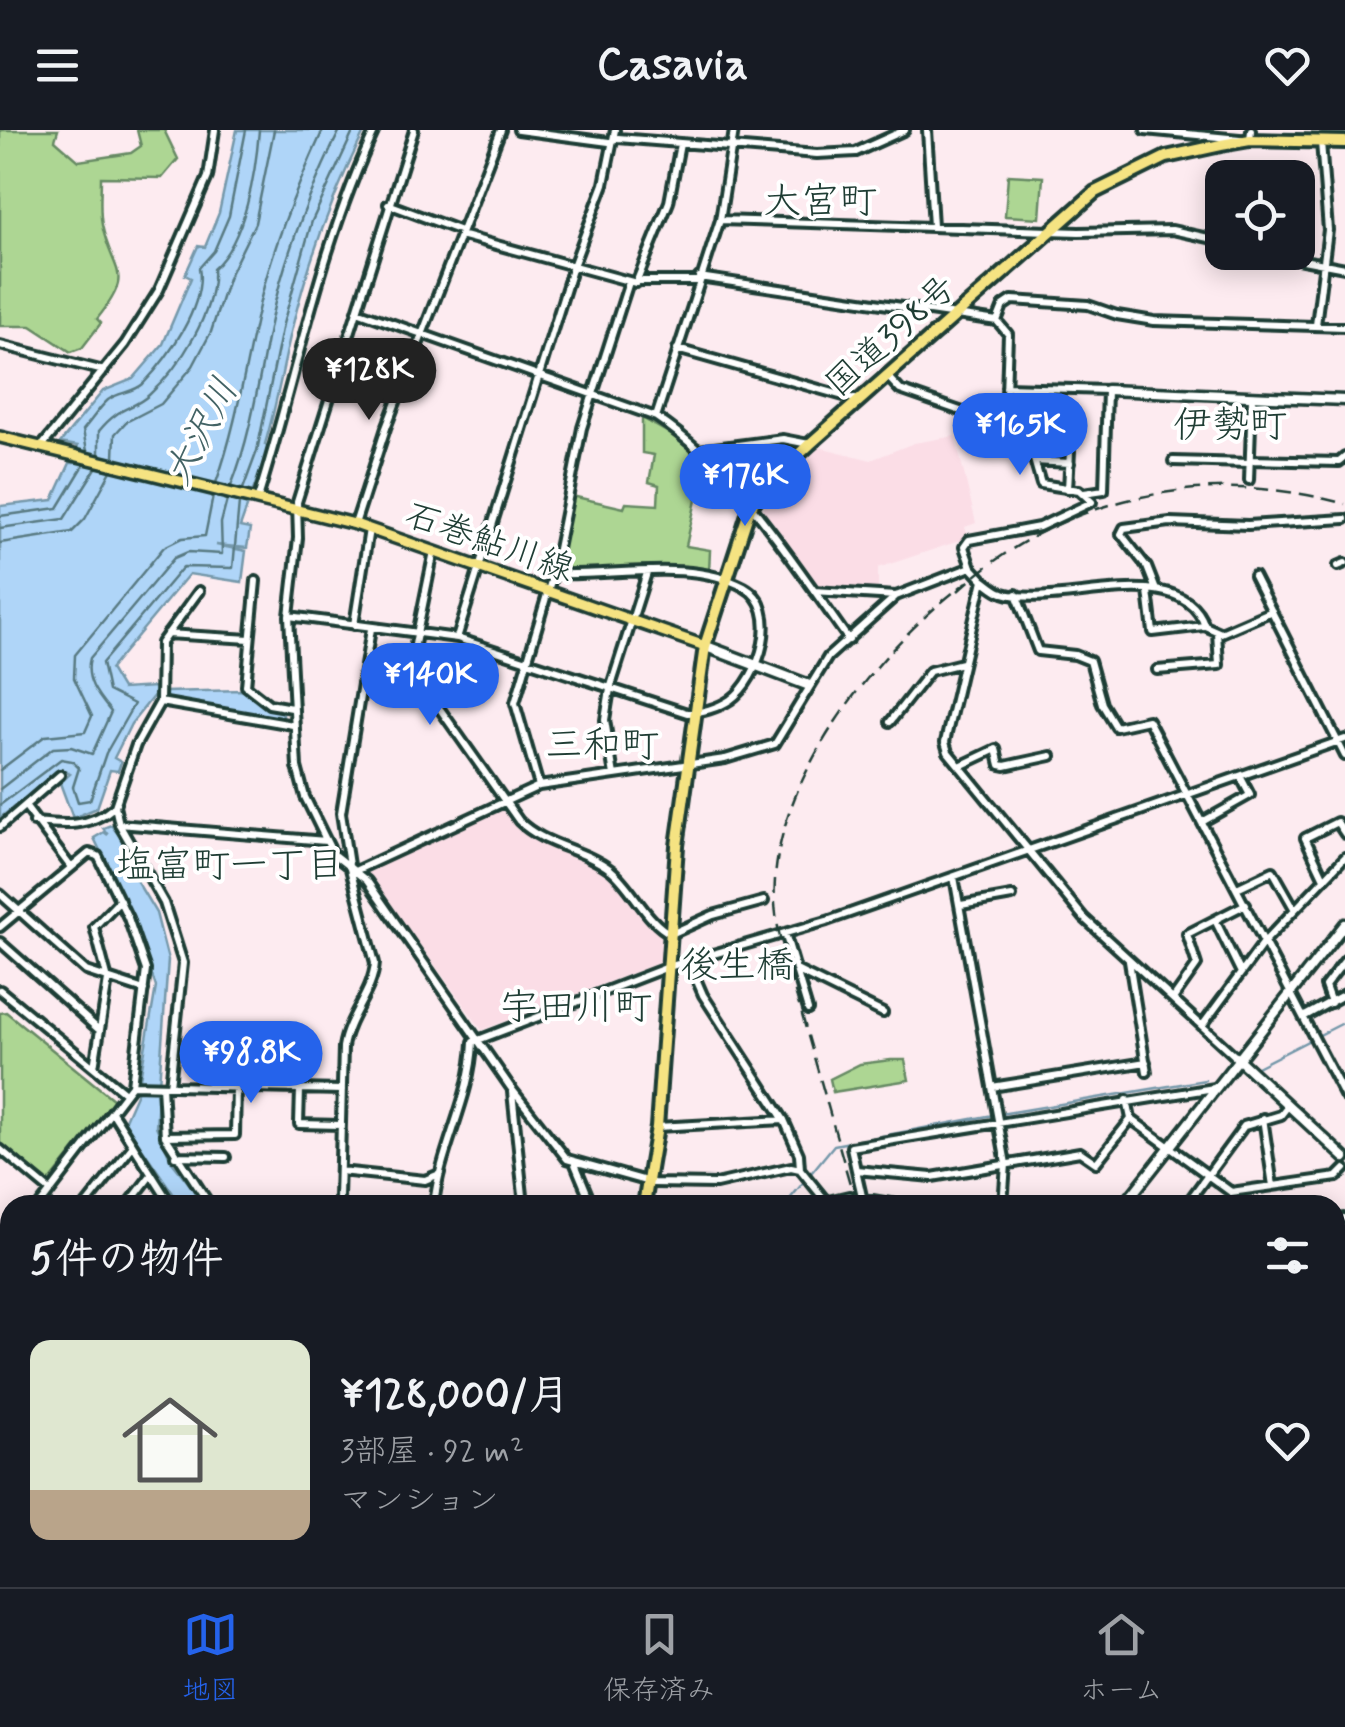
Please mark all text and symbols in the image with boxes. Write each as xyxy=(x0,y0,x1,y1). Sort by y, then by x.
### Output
text: Casavia xyxy=(597,36,748,95)
icon: menu xyxy=(30,38,85,93)
icon: heart xyxy=(1260,38,1315,93)
map controls xyxy=(1205,160,1315,270)
button: locate xyxy=(1205,160,1315,270)
district label: 大宮町 xyxy=(763,178,877,227)
street label: 国道398号 xyxy=(816,266,966,407)
pin: ¥128K xyxy=(299,338,439,423)
text: ¥128K xyxy=(324,349,414,391)
water label: 大沢川 xyxy=(154,370,251,494)
pin: ¥165K xyxy=(950,393,1090,478)
district label: 伊勢町 xyxy=(1173,402,1287,451)
text: ¥165K xyxy=(975,404,1065,446)
pin: ¥176K xyxy=(675,444,815,529)
text: ¥176K xyxy=(702,455,788,497)
street label: 石巻鮎川線 xyxy=(399,493,580,593)
pin: ¥140K xyxy=(360,643,500,728)
text: ¥140K xyxy=(383,654,477,696)
district label: 三和町 xyxy=(545,722,659,771)
district label: 塩富町一丁目 xyxy=(116,842,344,891)
district label: 後生橋 xyxy=(680,942,794,991)
district label: 宇田川町 xyxy=(500,984,652,1033)
pin: ¥98.8K xyxy=(170,1021,332,1106)
text: ¥98.8K xyxy=(202,1032,300,1074)
icon: filters xyxy=(1260,1228,1315,1283)
text: 5件の物件 xyxy=(30,1233,223,1288)
text: ¥128,000/月 xyxy=(340,1369,570,1424)
icon: home xyxy=(110,1380,230,1500)
icon: heart xyxy=(1260,1413,1315,1468)
text: 3部屋 · 92 m² xyxy=(340,1431,524,1473)
text: マンション xyxy=(340,1480,499,1522)
tab: 地図 xyxy=(182,1607,238,1710)
tab: 保存済み xyxy=(603,1607,715,1710)
tab: ホーム xyxy=(1080,1607,1163,1710)

